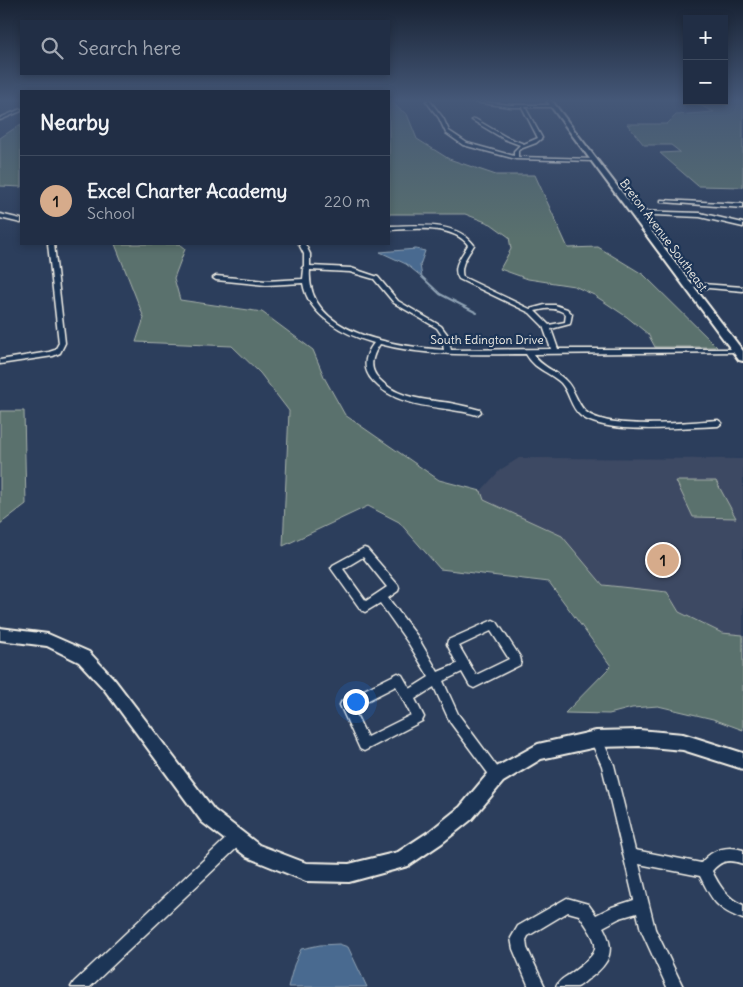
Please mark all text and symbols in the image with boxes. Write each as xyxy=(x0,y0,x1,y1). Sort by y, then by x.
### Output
map controls xyxy=(683,15,728,105)
button: + xyxy=(683,15,728,60)
search box xyxy=(20,20,390,75)
icon: search xyxy=(38,34,66,62)
text: Search here xyxy=(78,36,181,60)
button: − xyxy=(683,60,728,105)
text: Nearby xyxy=(40,109,110,136)
street label: Breton Avenue Southeast xyxy=(617,176,711,294)
text: Excel Charter Academy xyxy=(87,179,287,203)
text: 1 xyxy=(53,191,59,211)
text: 220 m xyxy=(324,191,370,211)
text: School xyxy=(87,203,135,223)
street label: South Edington Drive xyxy=(430,332,544,347)
pin: 1 xyxy=(647,541,679,579)
your location xyxy=(343,689,369,715)

